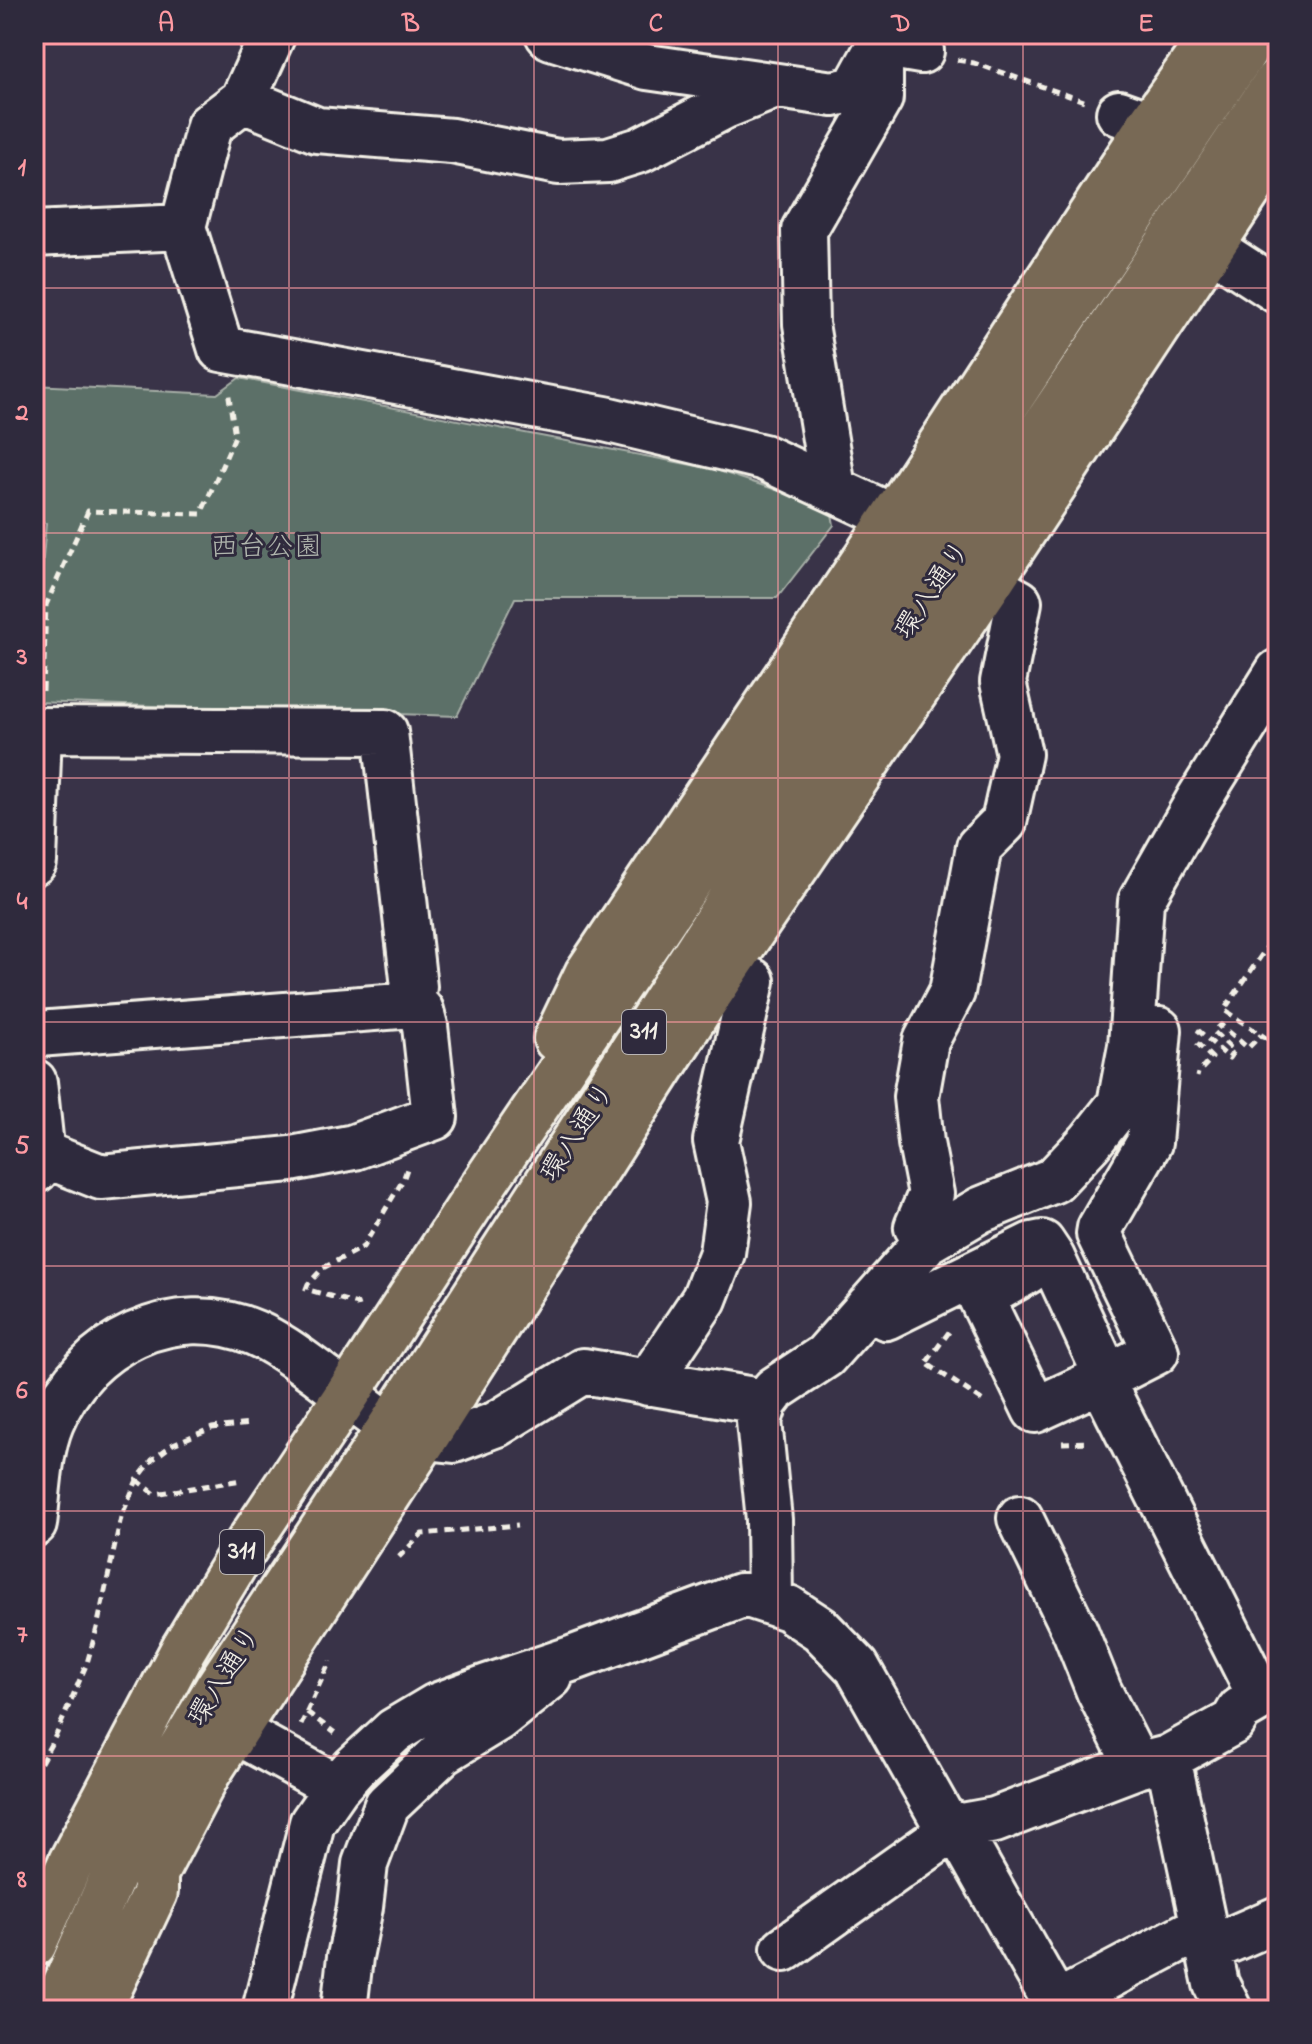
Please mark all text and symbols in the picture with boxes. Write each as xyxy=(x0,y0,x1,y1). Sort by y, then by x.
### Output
text: A xyxy=(158,6,174,44)
text: B xyxy=(401,6,420,44)
text: C xyxy=(649,6,663,44)
text: D xyxy=(890,6,911,44)
text: E xyxy=(1138,6,1154,44)
text: 1 xyxy=(18,150,27,188)
text: 2 xyxy=(15,395,29,433)
park label: 西台公園 xyxy=(210,528,322,569)
street label: 環八通り xyxy=(886,533,982,649)
text: 3 xyxy=(16,639,28,677)
text: 4 xyxy=(17,884,28,922)
road number: 311 xyxy=(622,1010,666,1054)
street label: 環八通り xyxy=(531,1075,627,1191)
text: 5 xyxy=(15,1128,30,1166)
text: 6 xyxy=(16,1373,28,1411)
road number: 311 xyxy=(220,1530,264,1574)
text: 7 xyxy=(17,1617,28,1655)
street label: 環八通り xyxy=(179,1619,273,1735)
text: 8 xyxy=(16,1862,27,1900)

